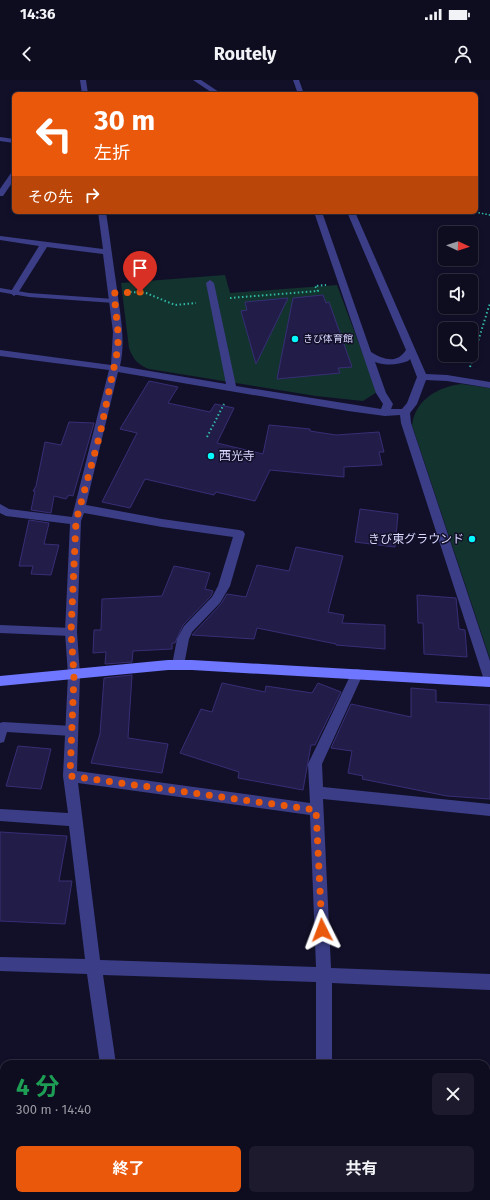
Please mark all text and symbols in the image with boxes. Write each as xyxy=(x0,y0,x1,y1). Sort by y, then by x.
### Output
text: 14:36 xyxy=(20,5,56,23)
icon: back xyxy=(16,43,38,65)
text: Routely xyxy=(214,43,276,65)
icon: person xyxy=(452,43,474,65)
text: 30 m xyxy=(94,104,155,137)
icon: left xyxy=(28,108,80,160)
text: 左折 xyxy=(94,142,130,164)
icon: right xyxy=(81,184,103,206)
text: その先 xyxy=(28,188,73,206)
north arrow xyxy=(438,226,478,266)
map controls xyxy=(438,226,478,362)
pin xyxy=(123,251,157,292)
icon: arrive xyxy=(129,257,151,279)
button: sound xyxy=(438,274,478,314)
button: search xyxy=(438,322,478,362)
place label: きび体育館 xyxy=(303,333,353,345)
marker: きび体育館 xyxy=(290,334,300,344)
place label: 西光寺 xyxy=(219,449,255,463)
marker: 西光寺 xyxy=(206,451,216,461)
place label: きび東グラウンド xyxy=(368,532,464,546)
marker: きび東グラウンド xyxy=(467,534,477,544)
position arrow xyxy=(301,909,343,951)
text: 4 分 xyxy=(16,1073,59,1101)
button: close xyxy=(432,1073,474,1115)
text: 300 m · 14:40 xyxy=(16,1102,91,1117)
button: 終了 xyxy=(16,1146,241,1192)
button: 共有 xyxy=(249,1146,474,1192)

